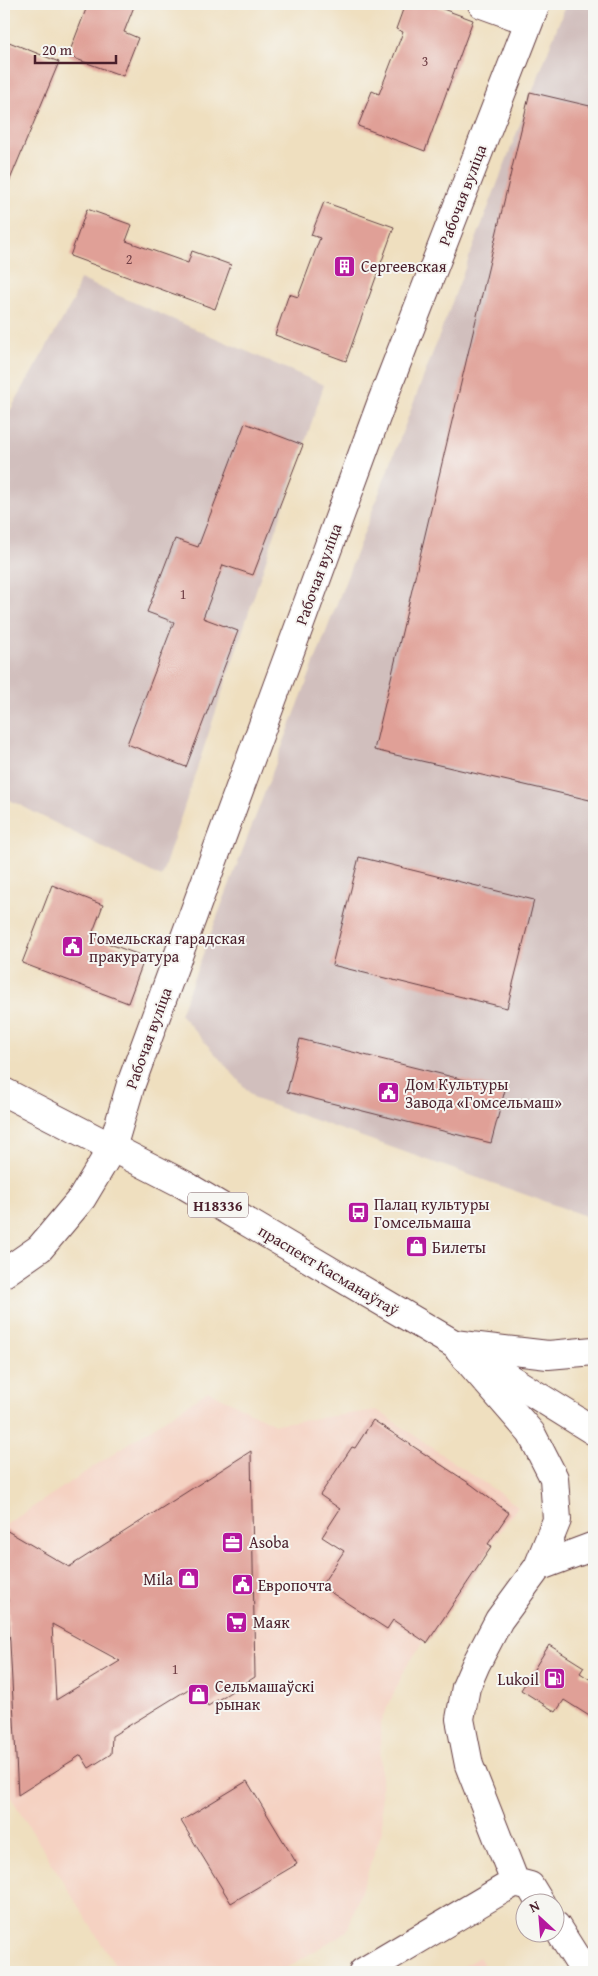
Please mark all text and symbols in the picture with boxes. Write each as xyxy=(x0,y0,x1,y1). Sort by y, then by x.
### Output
scale bar xyxy=(35,32,116,64)
text: 20 m xyxy=(42,39,73,60)
house number: 3 xyxy=(422,51,428,71)
street label: Рабочая вуліца xyxy=(432,141,492,249)
house number: 2 xyxy=(126,249,132,269)
building icon: Сергеевская xyxy=(333,254,357,278)
place label: Сергеевская xyxy=(361,254,447,278)
street label: Рабочая вуліца xyxy=(289,520,348,628)
house number: 1 xyxy=(180,584,186,604)
place label: Гомельская гарадская пракуратура xyxy=(89,926,245,968)
public building icon: Гомельская гарадская пракуратура xyxy=(61,935,85,959)
street label: Рабочая вуліца xyxy=(119,984,178,1092)
place label: Дом Культуры Завода «Гомсельмаш» xyxy=(404,1072,562,1114)
public building icon: Дом Культуры Завода «Гомсельмаш» xyxy=(377,1081,401,1105)
road number: Н18336 xyxy=(188,1192,248,1218)
place label: Палац культуры Гомсельмаша xyxy=(374,1192,490,1234)
bus stop icon: Палац культуры Гомсельмаша xyxy=(346,1201,370,1225)
street label: праспект Касманаўтаў xyxy=(254,1218,404,1322)
shop icon: Билеты xyxy=(404,1235,428,1259)
place label: Билеты xyxy=(432,1235,486,1259)
office icon: Asoba xyxy=(221,1530,245,1554)
place label: Asoba xyxy=(249,1530,290,1554)
place label: Mila xyxy=(143,1567,173,1591)
shop icon: Mila xyxy=(177,1567,201,1591)
public building icon: Европочта xyxy=(230,1573,254,1597)
place label: Европочта xyxy=(258,1573,332,1597)
supermarket icon: Маяк xyxy=(225,1610,249,1634)
place label: Маяк xyxy=(253,1610,290,1634)
house number: 1 xyxy=(172,1659,178,1679)
place label: Lukoil xyxy=(498,1667,540,1691)
fuel station icon: Lukoil xyxy=(543,1667,567,1691)
place label: Сельмашаўскі рынак xyxy=(215,1674,315,1716)
shop icon: Сельмашаўскі рынак xyxy=(187,1683,211,1707)
north arrow xyxy=(516,1894,566,1944)
text: N xyxy=(526,1895,543,1917)

